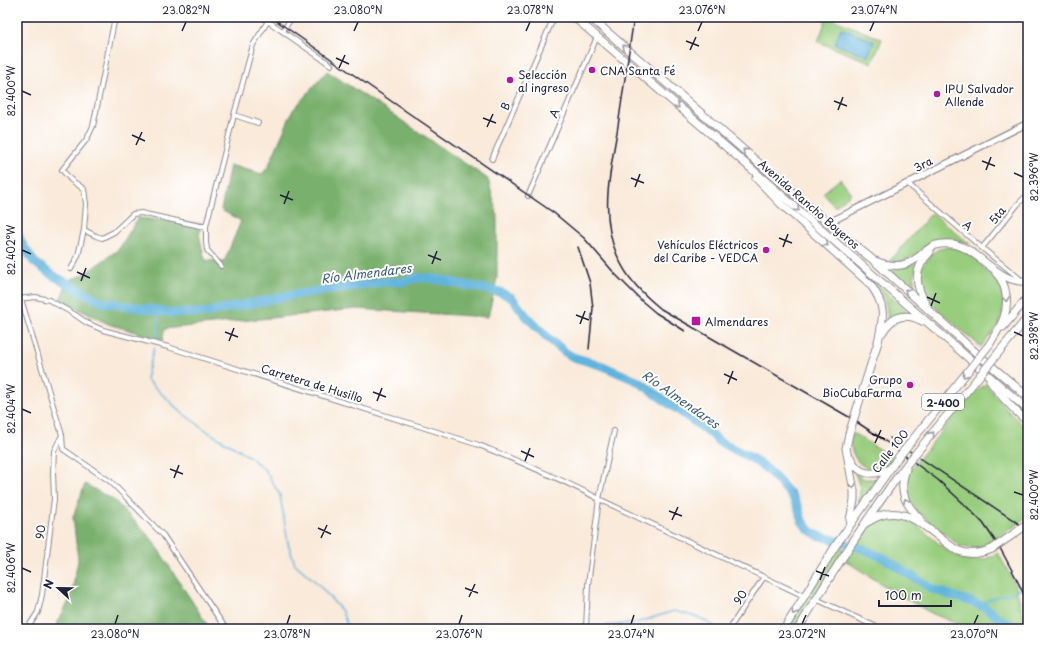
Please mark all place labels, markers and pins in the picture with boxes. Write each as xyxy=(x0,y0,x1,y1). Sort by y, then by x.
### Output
place label: CNA Santa Fé xyxy=(600,62,676,79)
marker: CNA Santa Fé xyxy=(587,65,597,75)
place label: Selección al ingreso xyxy=(518,66,569,96)
marker: Selección al ingreso xyxy=(505,75,515,85)
place label: IPU Salvador Allende xyxy=(945,80,1014,110)
marker: IPU Salvador Allende xyxy=(932,89,942,99)
place label: Vehículos Eléctricos del Caribe - VEDCA xyxy=(654,236,758,266)
marker: Vehículos Eléctricos del Caribe - VEDCA xyxy=(761,245,771,255)
place label: Almendares xyxy=(705,313,768,330)
marker: Almendares xyxy=(690,315,702,327)
place label: Grupo BioCubaFarma xyxy=(822,371,902,401)
marker: Grupo BioCubaFarma xyxy=(905,380,915,390)

